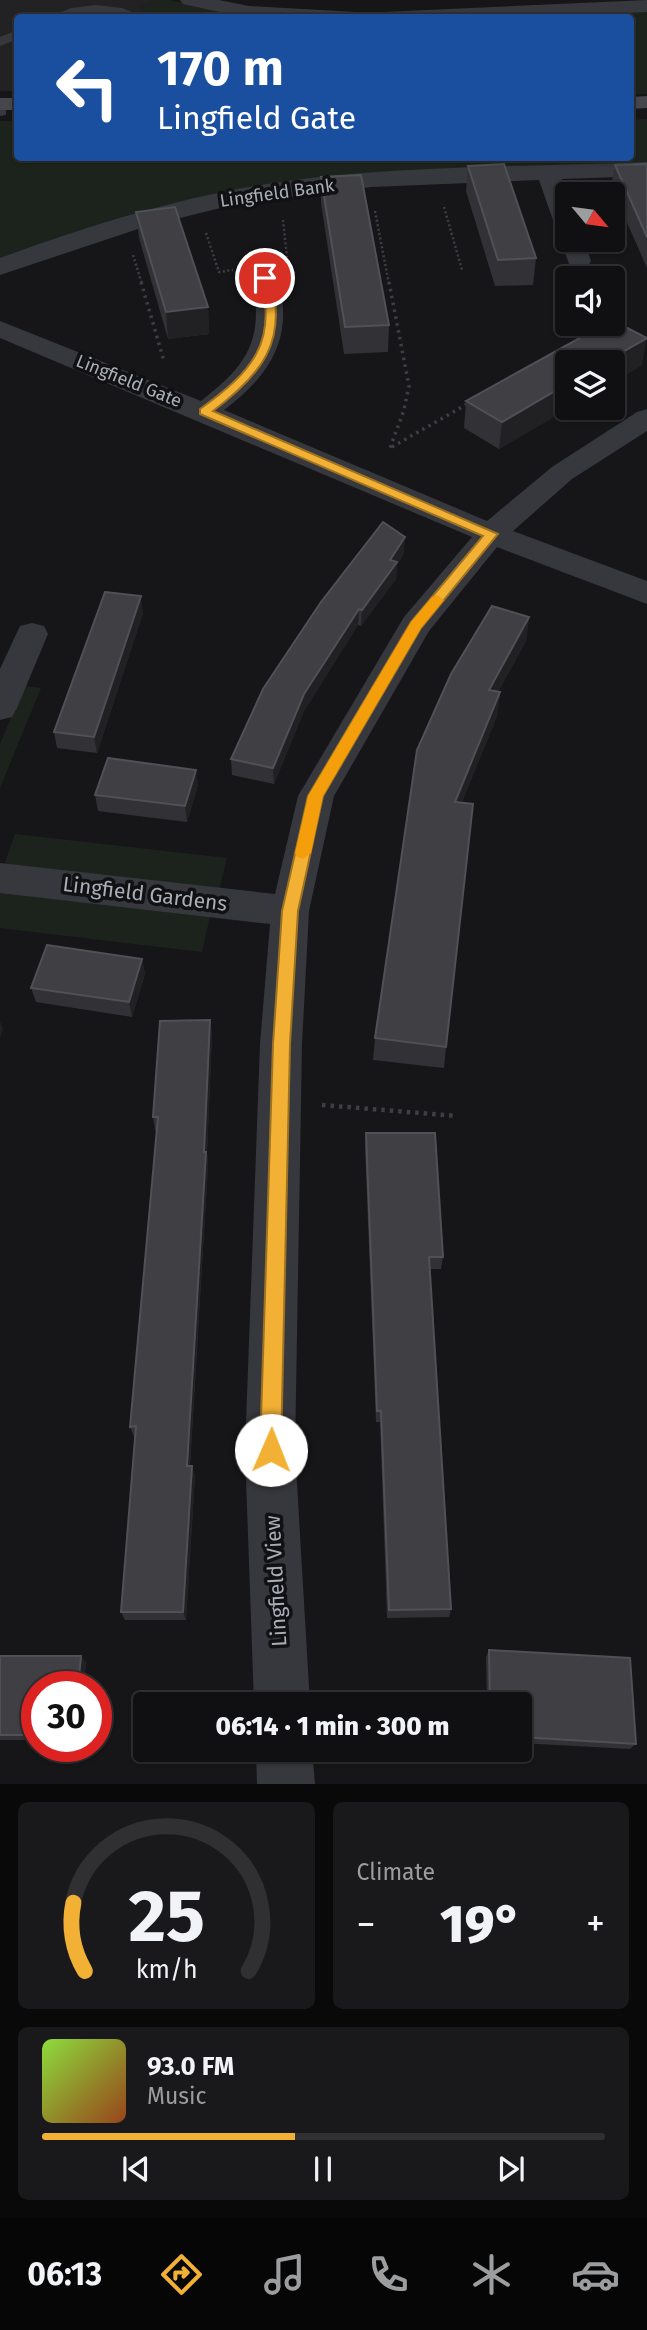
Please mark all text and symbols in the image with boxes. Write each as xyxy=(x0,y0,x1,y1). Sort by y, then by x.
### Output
text: 170 m xyxy=(157,39,284,98)
icon: left xyxy=(42,42,133,133)
text: Lingfield Gate xyxy=(157,99,356,137)
street label: Lingfield Bank xyxy=(218,174,336,212)
north arrow xyxy=(555,182,625,252)
map controls xyxy=(555,182,625,420)
pin xyxy=(235,248,295,308)
icon: arrive xyxy=(246,259,284,297)
button: sound xyxy=(555,266,625,336)
street label: Lingfield Gate xyxy=(73,350,185,412)
button: layers xyxy=(555,350,625,420)
street label: Lingfield Gardens xyxy=(61,871,229,917)
position arrow xyxy=(234,1413,308,1487)
street label: Lingfield View xyxy=(260,1515,292,1647)
speed limit sign: 30 xyxy=(21,1671,112,1762)
text: 06:14 · 1 min · 300 m xyxy=(216,1711,449,1742)
text: Climate xyxy=(357,1858,435,1886)
text: 25 xyxy=(128,1874,205,1961)
text: 19° xyxy=(440,1893,521,1956)
text: − xyxy=(357,1901,376,1947)
text: + xyxy=(586,1901,605,1947)
text: km/h xyxy=(135,1955,197,1985)
text: 93.0 FM xyxy=(147,2051,234,2082)
text: Music xyxy=(147,2082,207,2110)
icon: previous xyxy=(117,2150,155,2188)
icon: pause xyxy=(304,2150,342,2188)
icon: next xyxy=(492,2150,530,2188)
icon: directions xyxy=(157,2250,206,2299)
icon: music xyxy=(260,2250,309,2299)
icon: phone xyxy=(364,2250,413,2299)
icon: climate xyxy=(467,2250,516,2299)
icon: car xyxy=(571,2250,620,2299)
text: 06:13 xyxy=(27,2255,102,2293)

